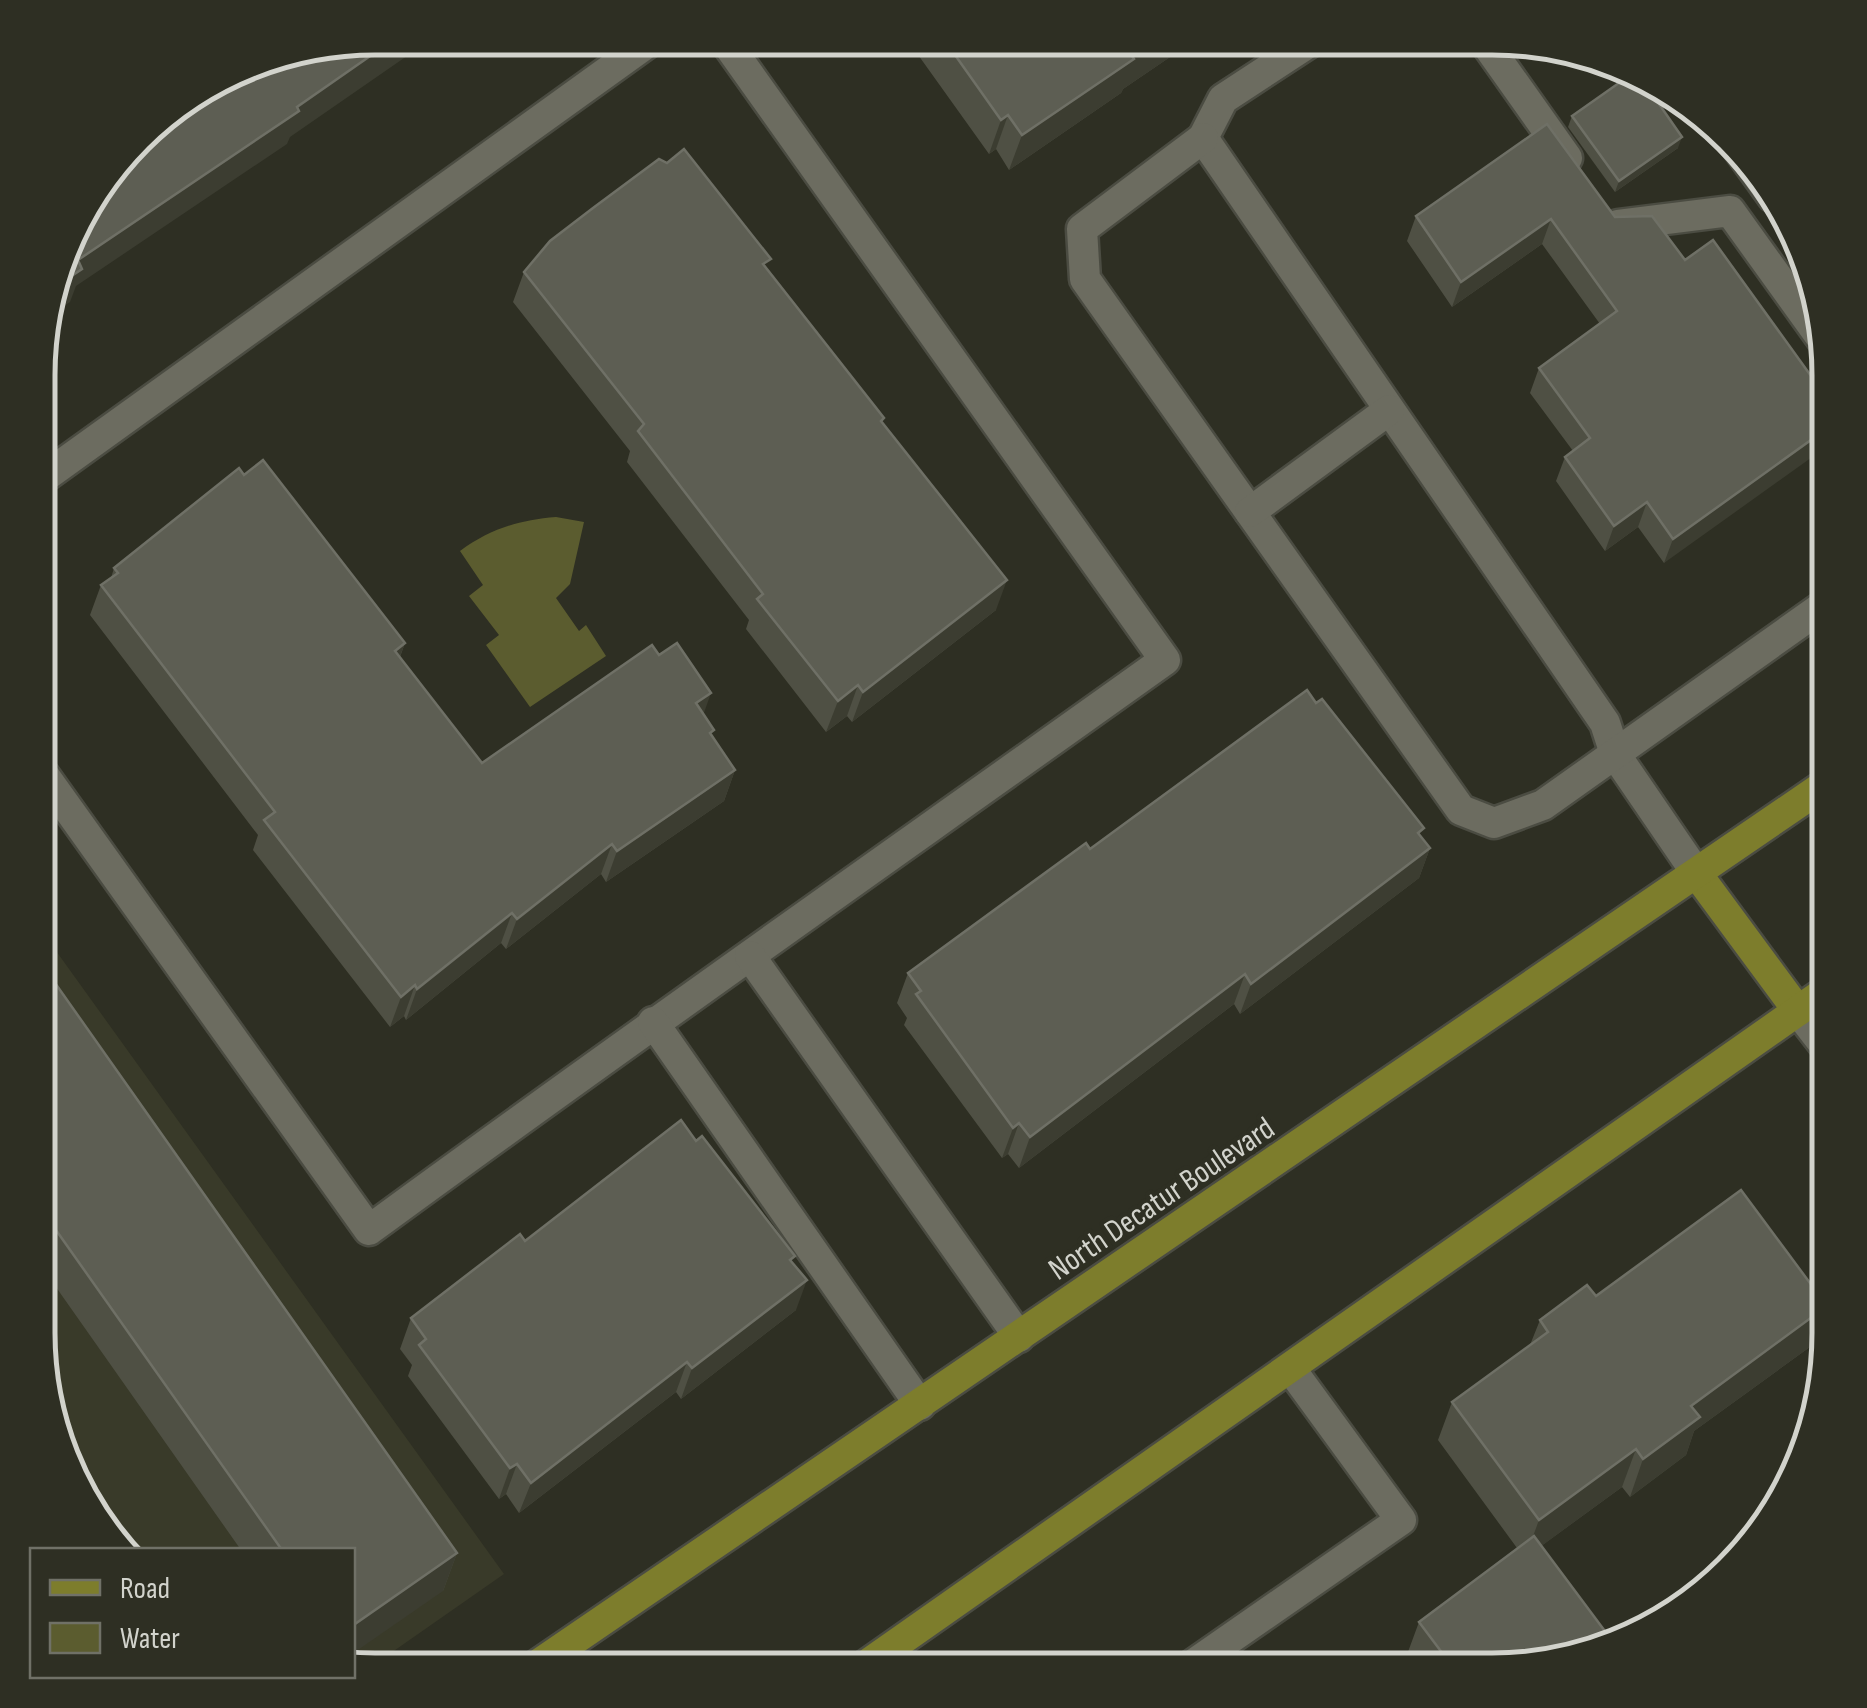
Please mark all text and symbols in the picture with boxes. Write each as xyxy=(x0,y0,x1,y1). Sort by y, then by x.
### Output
street label: North Decatur Boulevard xyxy=(1041,1109,1282,1289)
legend xyxy=(30,1548,355,1678)
text: Road xyxy=(120,1571,170,1607)
text: Water xyxy=(120,1621,180,1657)

